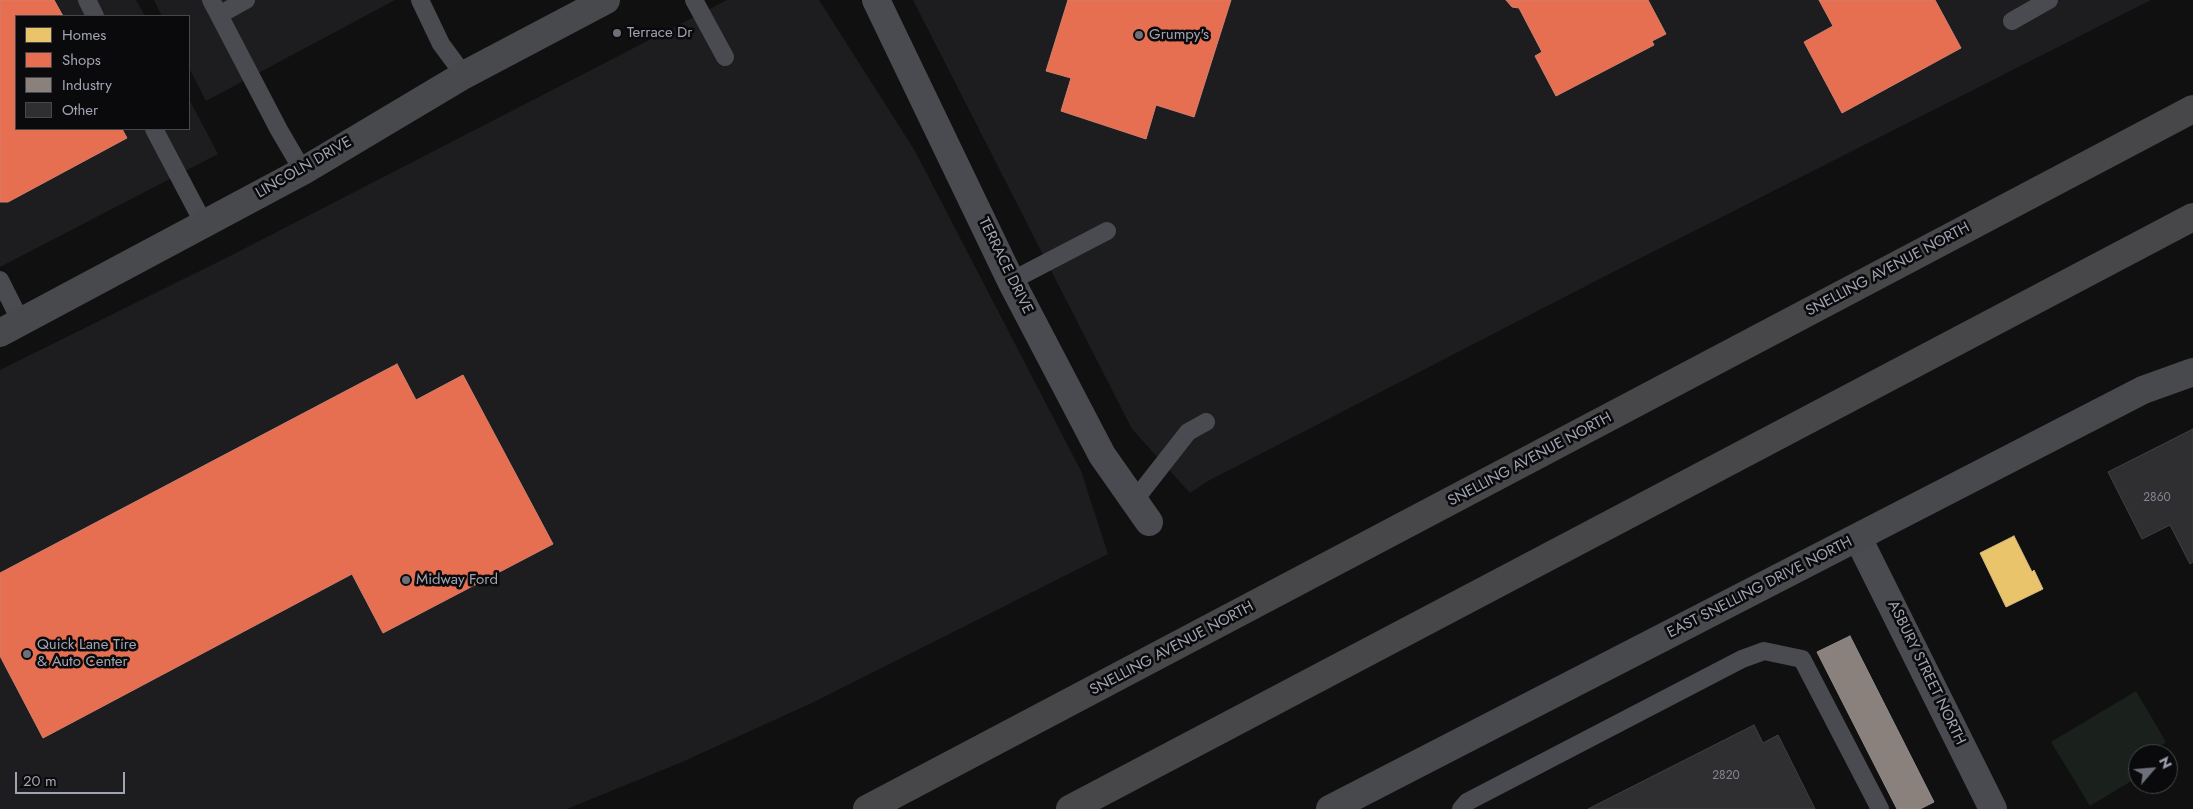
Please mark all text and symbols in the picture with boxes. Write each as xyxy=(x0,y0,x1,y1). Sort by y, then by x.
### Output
legend xyxy=(15,15,190,130)
text: Homes xyxy=(62,24,106,46)
place label: Terrace Dr xyxy=(627,24,692,42)
place label: Grumpy's xyxy=(1149,26,1209,44)
marker: Terrace Dr xyxy=(611,27,623,39)
marker: Grumpy's xyxy=(1133,29,1145,41)
text: Shops xyxy=(62,49,101,71)
text: Industry xyxy=(62,74,112,96)
text: Other xyxy=(62,99,98,121)
street label: LINCOLN DRIVE xyxy=(253,133,355,203)
street label: TERRACE DRIVE xyxy=(974,215,1036,317)
street label: SNELLING AVENUE NORTH xyxy=(1803,219,1973,321)
street label: SNELLING AVENUE NORTH xyxy=(1445,409,1615,511)
house number: 2860 xyxy=(2143,491,2171,505)
street label: EAST SNELLING DRIVE NORTH xyxy=(1664,533,1856,643)
place label: Midway Ford xyxy=(416,571,498,589)
marker: Midway Ford xyxy=(400,574,412,586)
street label: SNELLING AVENUE NORTH xyxy=(1087,598,1257,700)
street label: ASBURY STREET NORTH xyxy=(1883,598,1969,748)
place label: Quick Lane Tire & Auto Center xyxy=(37,636,136,671)
marker: Quick Lane Tire & Auto Center xyxy=(21,648,33,660)
north arrow xyxy=(2128,744,2178,794)
text: N xyxy=(2154,753,2177,772)
scale bar xyxy=(18,762,128,794)
house number: 2820 xyxy=(1712,769,1740,783)
text: 20 m xyxy=(23,770,57,792)

